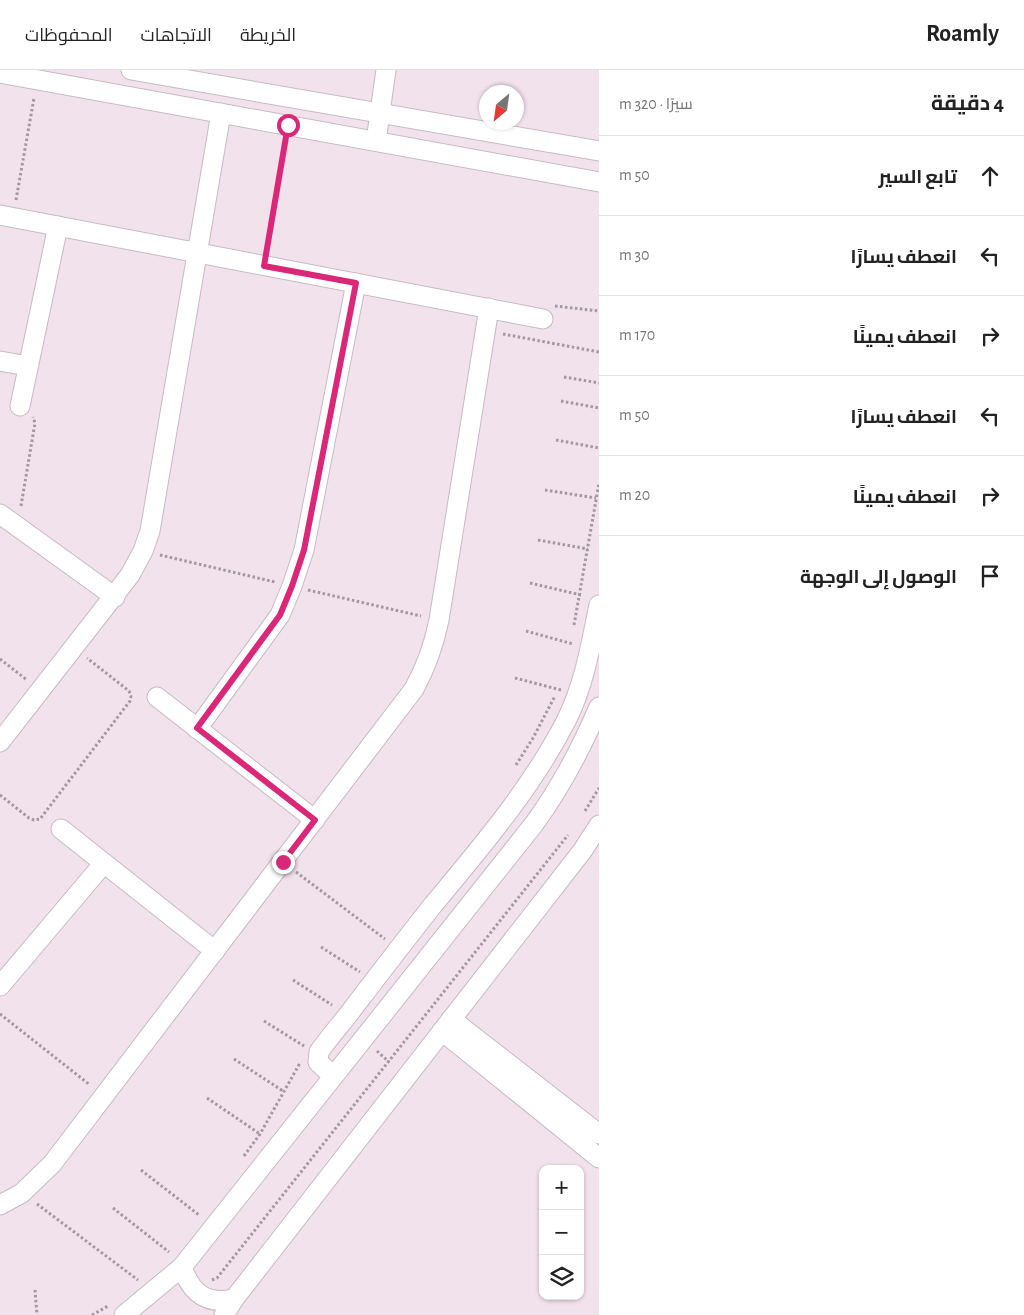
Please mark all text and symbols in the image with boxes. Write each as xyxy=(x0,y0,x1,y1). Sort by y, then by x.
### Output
text: Roamly xyxy=(926,22,999,46)
text: المحفوظات xyxy=(25,27,113,45)
text: الاتجاهات xyxy=(141,27,212,45)
text: الخريطة xyxy=(240,27,296,45)
north arrow xyxy=(479,85,524,130)
text: 4 دقيقة xyxy=(931,93,1004,114)
text: سيرًا · 320 m xyxy=(619,96,693,112)
route start xyxy=(277,114,300,137)
icon: ahead xyxy=(976,162,1004,190)
text: 50 m xyxy=(619,167,650,183)
text: تابع السير xyxy=(879,168,957,187)
icon: left xyxy=(976,242,1004,270)
text: 30 m xyxy=(619,247,650,263)
text: انعطف يسارًا xyxy=(851,248,957,267)
icon: right xyxy=(976,322,1004,350)
text: 170 m xyxy=(619,327,655,343)
text: انعطف يمينًا xyxy=(853,328,957,347)
icon: left xyxy=(976,402,1004,430)
text: 50 m xyxy=(619,407,650,423)
text: انعطف يسارًا xyxy=(851,408,957,427)
icon: right xyxy=(976,482,1004,510)
text: 20 m xyxy=(619,487,650,503)
text: انعطف يمينًا xyxy=(853,488,957,507)
icon: arrive xyxy=(976,562,1004,590)
text: الوصول إلى الوجهة xyxy=(800,568,957,587)
route end xyxy=(272,851,295,874)
map controls xyxy=(539,1165,584,1300)
button: + xyxy=(539,1165,584,1210)
button: − xyxy=(539,1210,584,1255)
button: layers xyxy=(539,1255,584,1300)

